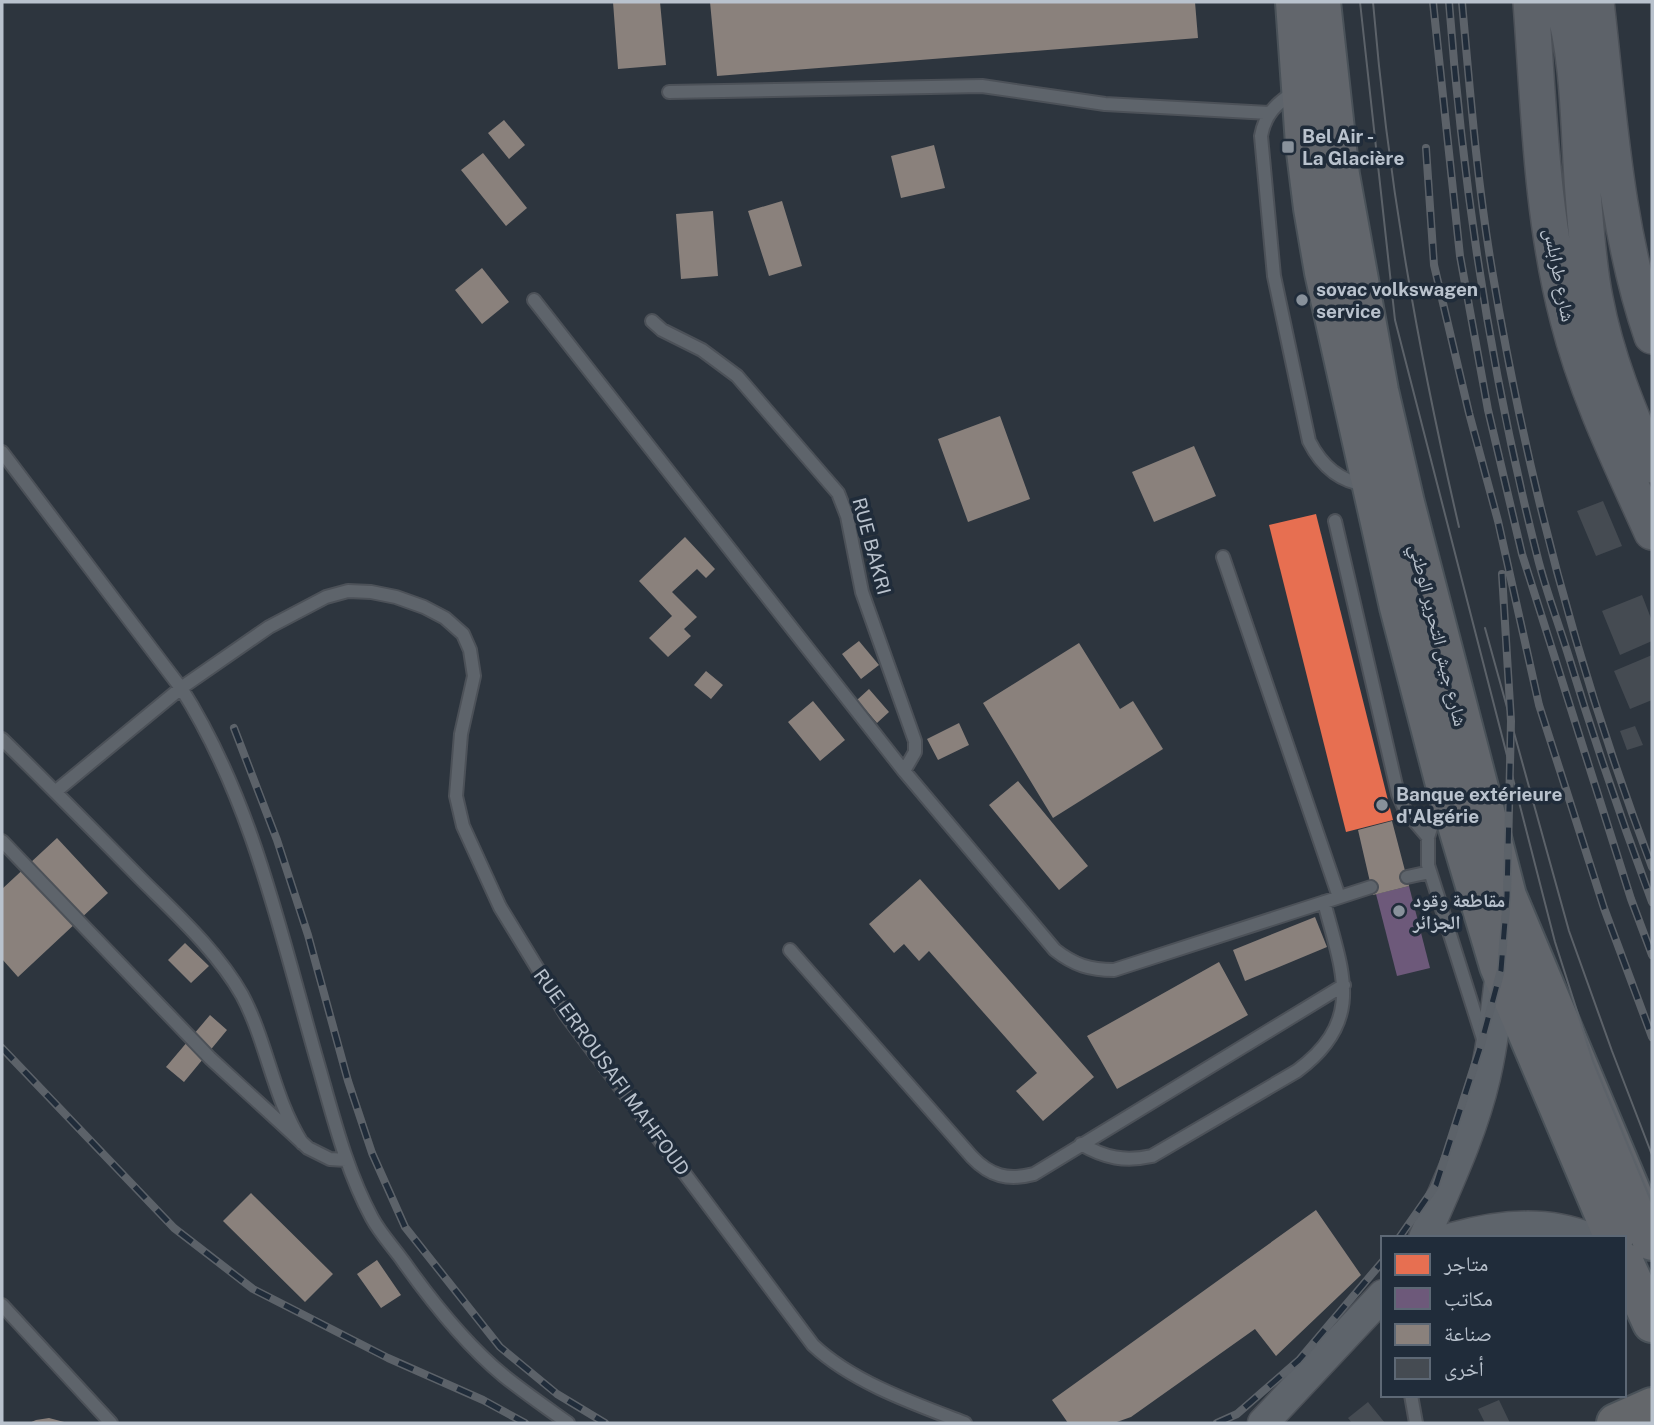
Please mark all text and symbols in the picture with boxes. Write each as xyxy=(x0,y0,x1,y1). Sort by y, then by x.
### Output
place label: Bel Air - La Glacière xyxy=(1302,125,1404,169)
marker: Bel Air - La Glacière xyxy=(1280,139,1296,155)
street label: شارع طرابلس xyxy=(1539,226,1580,324)
place label: sovac volkswagen service xyxy=(1316,278,1478,322)
marker: sovac volkswagen service xyxy=(1294,292,1310,308)
street label: RUE BAKRI xyxy=(848,495,896,597)
street label: شارع جيش التحرير الوطني xyxy=(1401,542,1472,729)
place label: Banque extérieure d'Algérie xyxy=(1396,783,1563,827)
marker: Banque extérieure d'Algérie xyxy=(1374,797,1390,813)
place label: مقاطعة وقود الجزائر xyxy=(1412,889,1505,933)
marker: مقاطعة وقود الجزائر xyxy=(1391,903,1407,919)
street label: RUE ERROUSAFI MAHFOUD xyxy=(530,964,694,1180)
legend xyxy=(1381,1236,1626,1397)
text: متاجر xyxy=(1443,1251,1488,1276)
text: مكاتب xyxy=(1444,1286,1493,1311)
text: صناعة xyxy=(1444,1321,1492,1346)
text: أخرى xyxy=(1444,1356,1484,1381)

